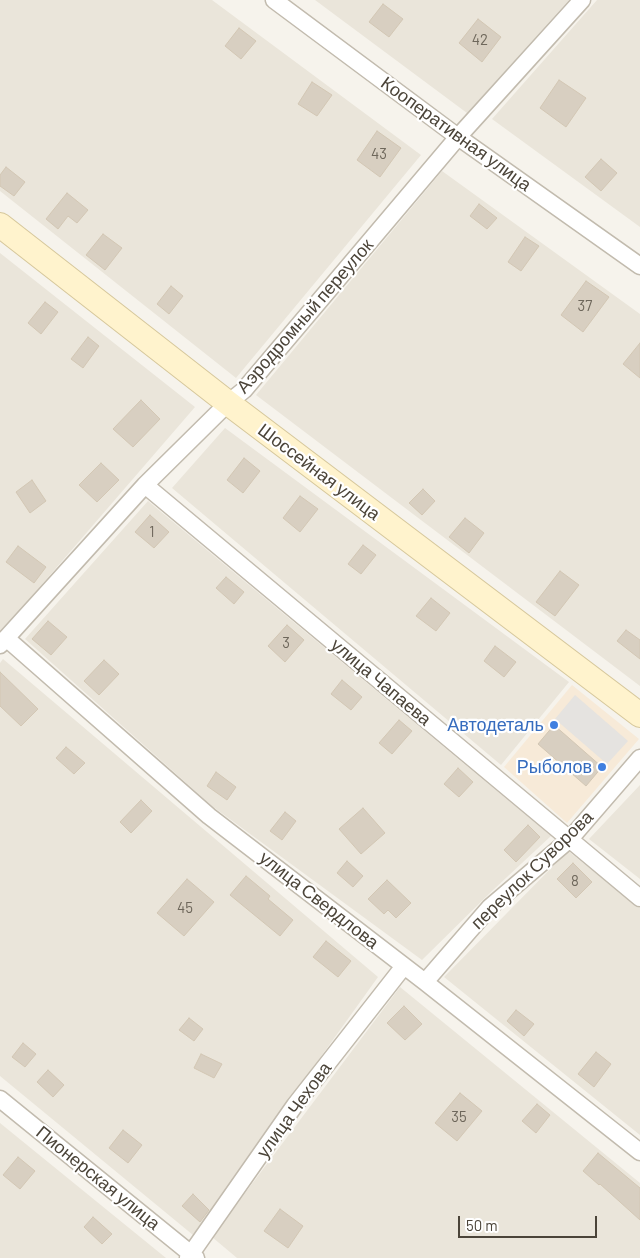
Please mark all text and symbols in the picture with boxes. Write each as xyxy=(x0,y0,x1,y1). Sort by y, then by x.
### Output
house number: 42 xyxy=(472,31,488,49)
street label: Кооперативная улица xyxy=(377,72,535,196)
house number: 43 xyxy=(371,145,387,163)
street label: Аэродромный переулок xyxy=(232,234,378,398)
house number: 37 xyxy=(578,297,592,315)
street label: Шоссейная улица xyxy=(254,419,384,525)
house number: 1 xyxy=(149,523,155,541)
house number: 3 xyxy=(282,634,290,652)
street label: улица Чапаева xyxy=(326,634,436,730)
place label: Автодеталь xyxy=(447,714,544,736)
marker: Автодеталь xyxy=(548,719,560,731)
place label: Рыболов xyxy=(517,756,592,778)
marker: Рыболов xyxy=(596,761,608,773)
street label: переулок Суворова xyxy=(467,806,597,934)
street label: улица Свердлова xyxy=(255,847,383,953)
house number: 8 xyxy=(571,872,579,890)
house number: 45 xyxy=(177,899,193,917)
street label: улица Чехова xyxy=(252,1058,336,1162)
house number: 35 xyxy=(451,1108,467,1126)
street label: Пионерская улица xyxy=(32,1121,164,1235)
scale bar xyxy=(460,1206,599,1238)
text: 50 m xyxy=(466,1216,498,1234)

